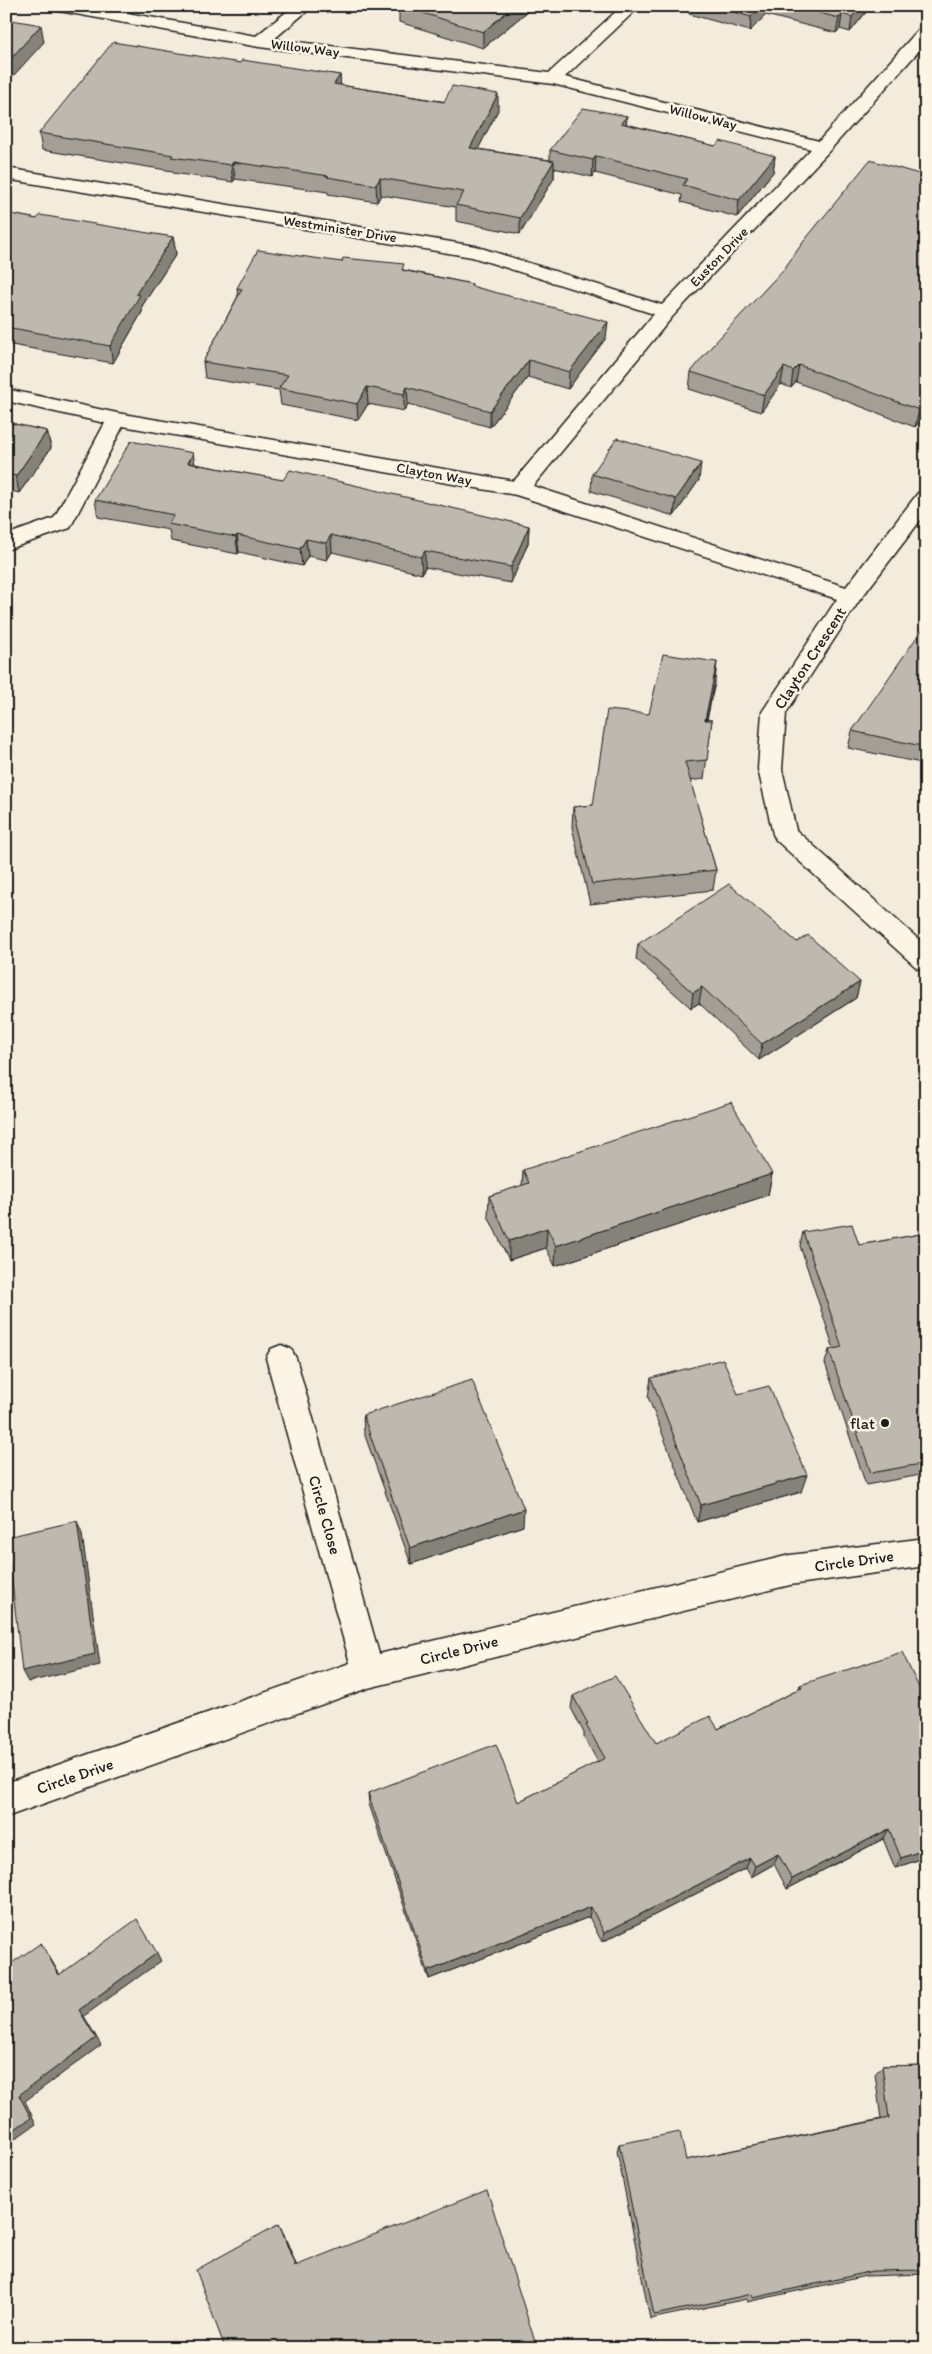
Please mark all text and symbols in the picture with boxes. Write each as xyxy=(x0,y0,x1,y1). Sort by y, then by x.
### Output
street label: Willow Way xyxy=(270,35,341,61)
street label: Willow Way xyxy=(667,100,739,134)
street label: Westminister Drive xyxy=(282,212,398,246)
street label: Euston Drive xyxy=(686,223,752,290)
street label: Clayton Way xyxy=(395,459,473,489)
street label: Clayton Crescent xyxy=(770,603,850,713)
place label: flat xyxy=(850,1414,875,1433)
marker: flat xyxy=(879,1417,891,1429)
street label: Circle Close xyxy=(305,1473,345,1557)
street label: Circle Drive xyxy=(813,1546,895,1576)
street label: Circle Drive xyxy=(418,1631,500,1669)
street label: Circle Drive xyxy=(34,1754,116,1798)

